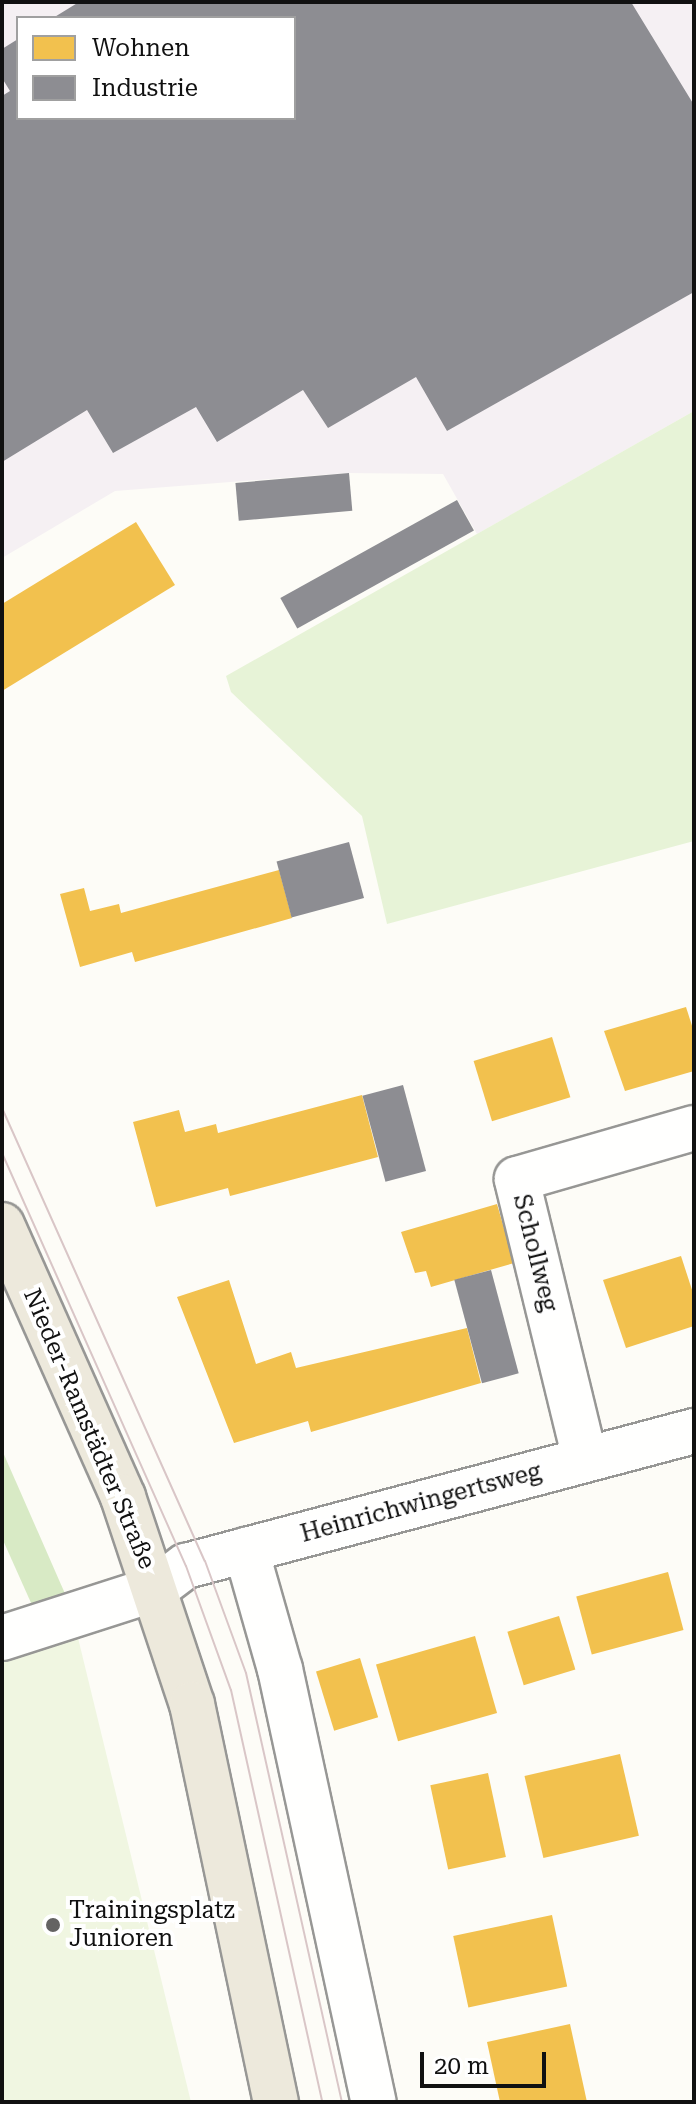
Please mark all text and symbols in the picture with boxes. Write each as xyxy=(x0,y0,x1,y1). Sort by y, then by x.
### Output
legend xyxy=(16,16,296,120)
text: Wohnen xyxy=(92,34,190,62)
text: Industrie xyxy=(92,74,198,102)
street label: Schollweg xyxy=(507,1191,563,1315)
street label: Nieder-Ramstädter Straße xyxy=(17,1285,161,1573)
street label: Heinrichwingertsweg xyxy=(298,1457,544,1549)
place label: Trainingsplatz Junioren xyxy=(69,1897,235,1953)
marker: Trainingsplatz Junioren xyxy=(44,1916,62,1934)
scale bar xyxy=(424,2036,550,2086)
text: 20 m xyxy=(434,2052,489,2080)

